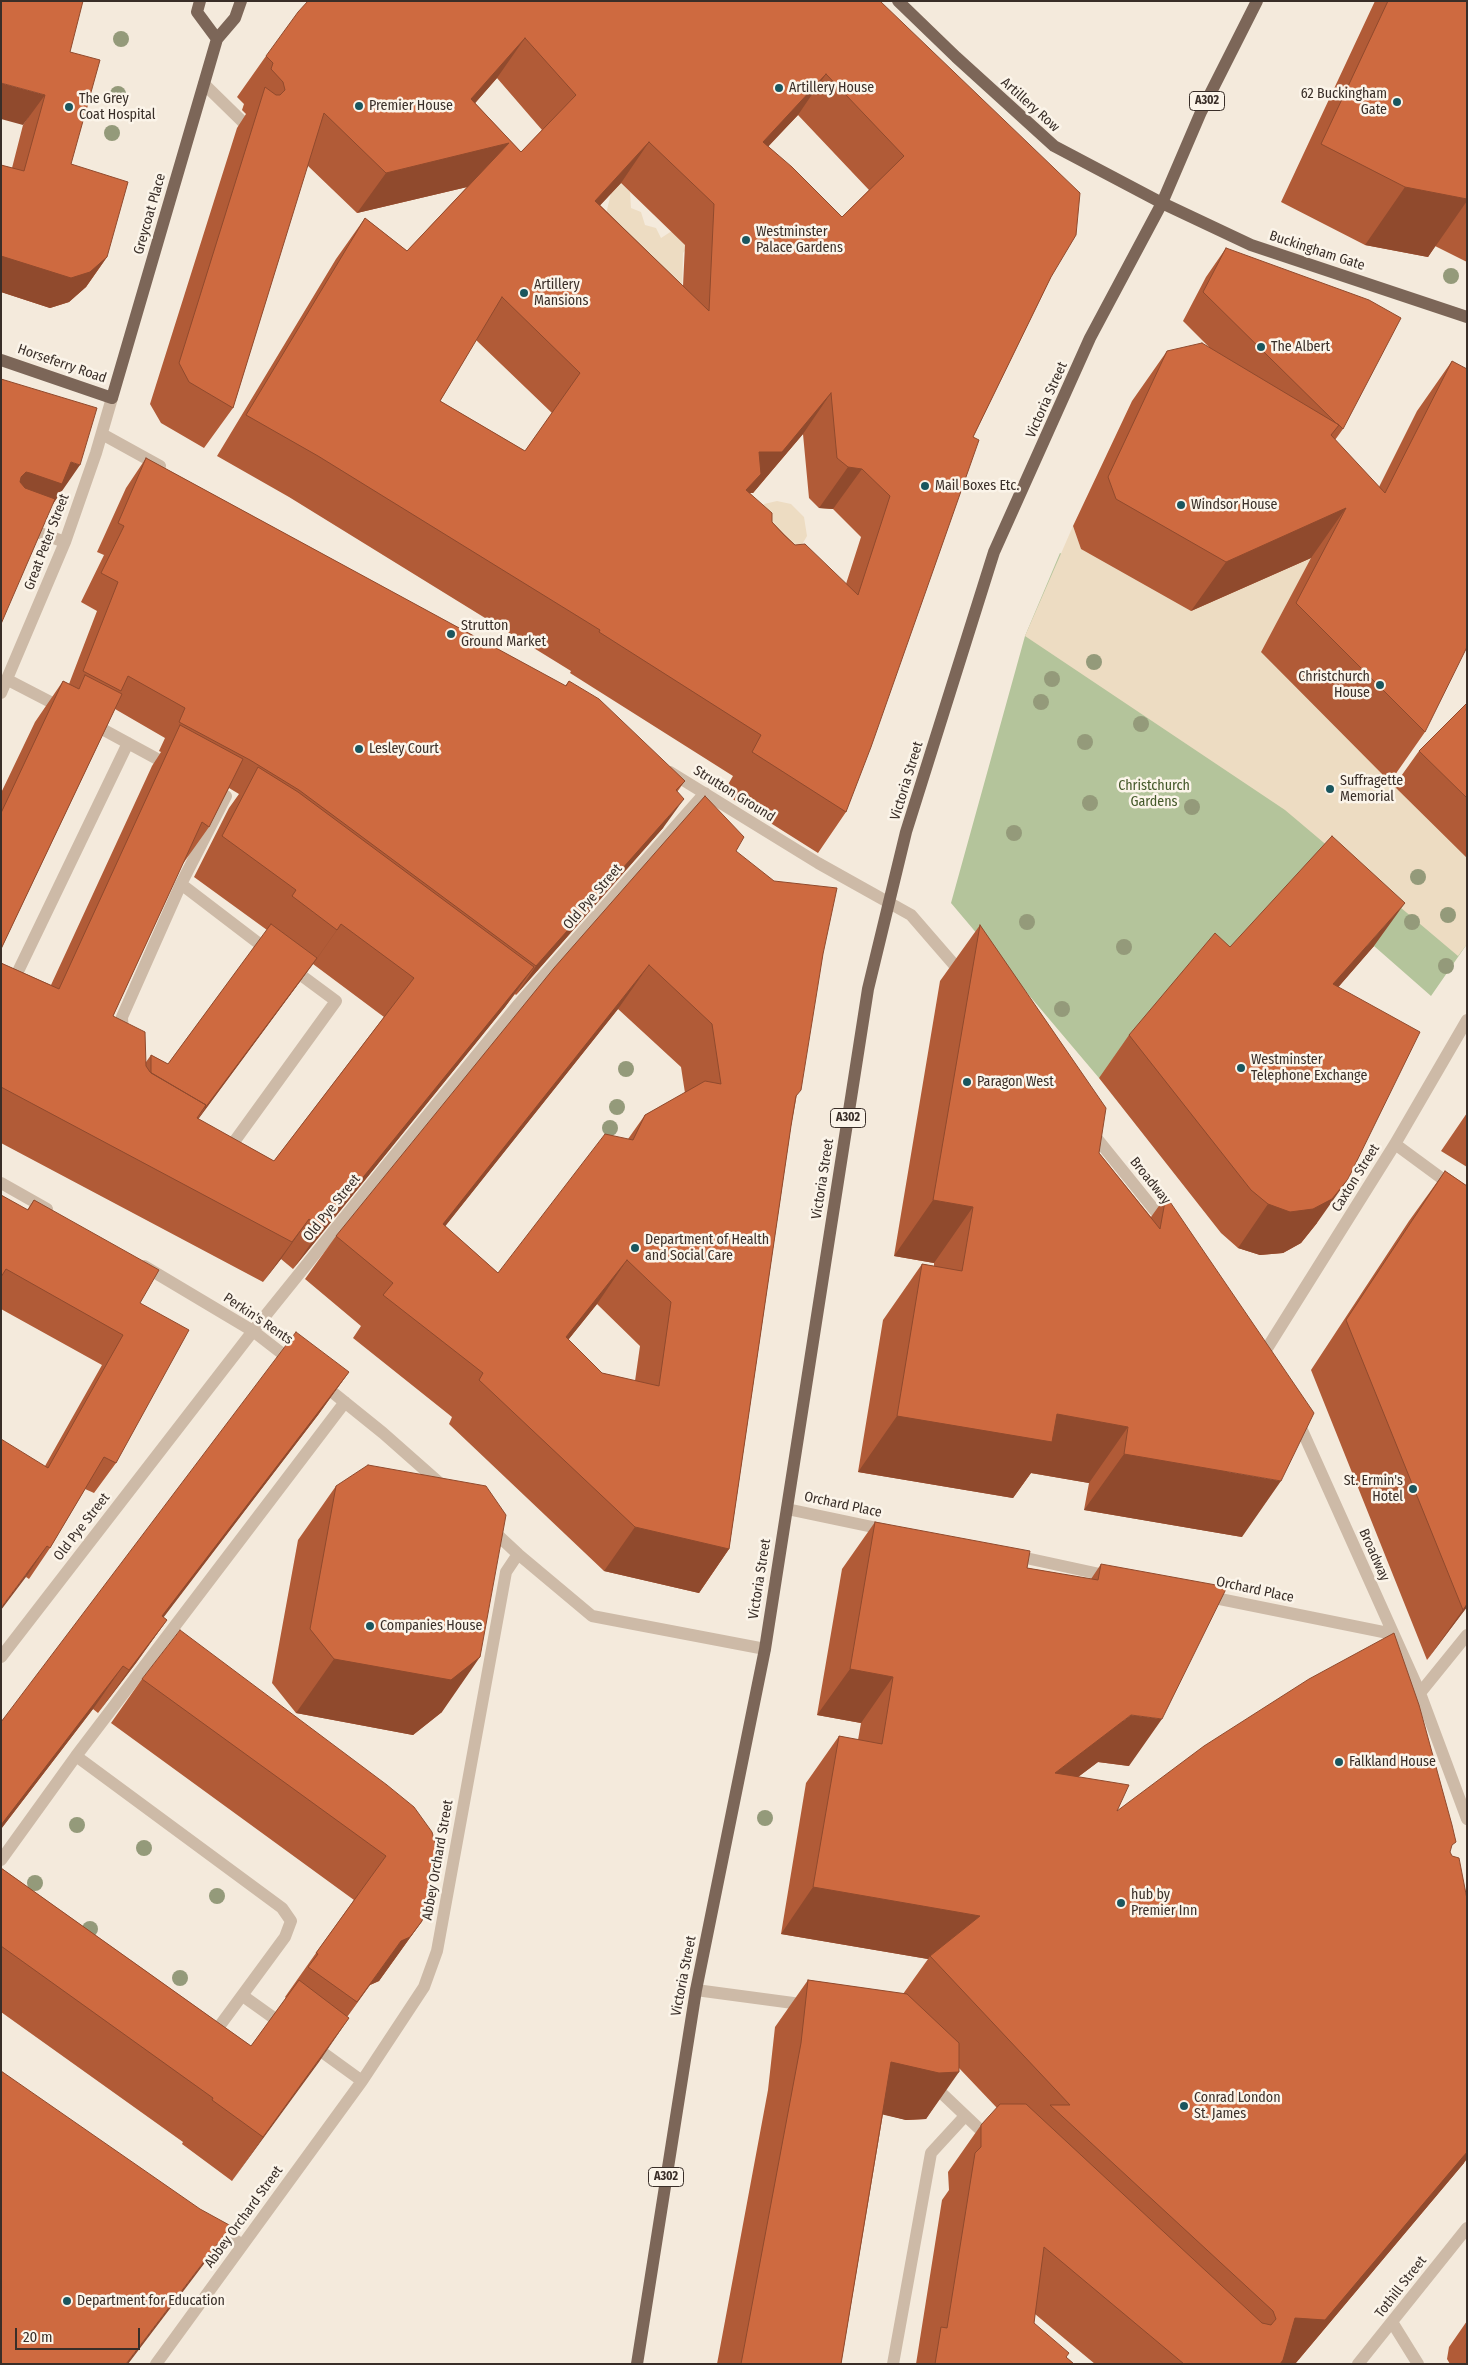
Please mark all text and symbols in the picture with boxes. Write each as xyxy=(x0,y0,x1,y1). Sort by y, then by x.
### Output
street label: Artillery Row xyxy=(997,74,1063,136)
place label: Artillery House xyxy=(789,80,874,96)
marker: Artillery House xyxy=(773,82,785,94)
place label: 62 Buckingham Gate xyxy=(1301,86,1387,118)
place label: The Grey Coat Hospital xyxy=(79,91,155,124)
road number: A302 xyxy=(1190,92,1224,110)
marker: 62 Buckingham Gate xyxy=(1391,96,1403,108)
place label: Premier House xyxy=(369,98,453,114)
marker: Premier House xyxy=(353,100,365,112)
marker: The Grey Coat Hospital xyxy=(63,101,75,113)
street label: Greycoat Place xyxy=(130,172,170,256)
place label: Westminster Palace Gardens xyxy=(756,224,843,256)
street label: Buckingham Gate xyxy=(1267,228,1367,274)
marker: Westminster Palace Gardens xyxy=(740,234,752,246)
place label: Artillery Mansions xyxy=(534,277,588,310)
marker: Artillery Mansions xyxy=(518,287,530,299)
place label: The Albert xyxy=(1271,339,1330,355)
street label: Horseferry Road xyxy=(15,341,109,387)
marker: The Albert xyxy=(1255,341,1267,353)
street label: Victoria Street xyxy=(1023,359,1071,441)
place label: Mail Boxes Etc. xyxy=(935,478,1019,494)
marker: Mail Boxes Etc. xyxy=(919,480,931,492)
street label: Great Peter Street xyxy=(21,491,73,593)
place label: Windsor House xyxy=(1191,497,1277,513)
marker: Windsor House xyxy=(1175,499,1187,511)
place label: Strutton Ground Market xyxy=(461,618,546,650)
marker: Strutton Ground Market xyxy=(445,628,457,640)
place label: Christchurch House xyxy=(1298,669,1370,702)
marker: Christchurch House xyxy=(1374,679,1386,691)
street label: Victoria Street xyxy=(887,740,927,822)
place label: Lesley Court xyxy=(369,741,439,757)
marker: Lesley Court xyxy=(353,743,365,755)
street label: Strutton Ground xyxy=(690,762,778,826)
place label: Suffragette Memorial xyxy=(1340,773,1403,806)
park label: Christchurch Gardens xyxy=(1118,778,1190,810)
marker: Suffragette Memorial xyxy=(1324,783,1336,795)
street label: Old Pye Street xyxy=(560,861,626,933)
place label: Westminster Telephone Exchange xyxy=(1251,1052,1367,1084)
marker: Westminster Telephone Exchange xyxy=(1235,1062,1247,1074)
place label: Paragon West xyxy=(977,1074,1054,1090)
marker: Paragon West xyxy=(961,1076,973,1088)
road number: A302 xyxy=(830,1108,866,1128)
street label: Victoria Street xyxy=(808,1138,838,1220)
street label: Caxton Street xyxy=(1329,1141,1383,1215)
street label: Broadway xyxy=(1126,1154,1174,1208)
street label: Old Pye Street xyxy=(300,1171,364,1245)
place label: Department of Health and Social Care xyxy=(645,1232,769,1264)
marker: Department of Health and Social Care xyxy=(629,1242,641,1254)
street label: Perkin's Rents xyxy=(220,1290,296,1348)
place label: St. Ermin's Hotel xyxy=(1344,1473,1403,1505)
marker: St. Ermin's Hotel xyxy=(1407,1483,1419,1495)
street label: Orchard Place xyxy=(803,1489,883,1521)
street label: Old Pye Street xyxy=(50,1490,114,1564)
street label: Broadway xyxy=(1355,1526,1393,1584)
street label: Victoria Street xyxy=(745,1538,775,1620)
street label: Orchard Place xyxy=(1215,1574,1295,1606)
place label: Companies House xyxy=(380,1618,482,1634)
marker: Companies House xyxy=(364,1620,376,1632)
place label: Falkland House xyxy=(1349,1754,1436,1770)
marker: Falkland House xyxy=(1333,1756,1345,1768)
street label: Abbey Orchard Street xyxy=(419,1799,457,1921)
place label: hub by Premier Inn xyxy=(1131,1887,1197,1920)
marker: hub by Premier Inn xyxy=(1115,1897,1127,1909)
street label: Victoria Street xyxy=(668,1934,700,2018)
place label: Conrad London St. James xyxy=(1194,2090,1281,2122)
marker: Conrad London St. James xyxy=(1178,2100,1190,2112)
street label: Abbey Orchard Street xyxy=(201,2163,287,2271)
road number: A302 xyxy=(648,2168,684,2186)
street label: Tothill Street xyxy=(1372,2253,1430,2321)
place label: Department for Education xyxy=(77,2293,225,2309)
marker: Department for Education xyxy=(61,2295,73,2307)
scale bar xyxy=(18,2318,142,2350)
text: 20 m xyxy=(23,2328,53,2346)

